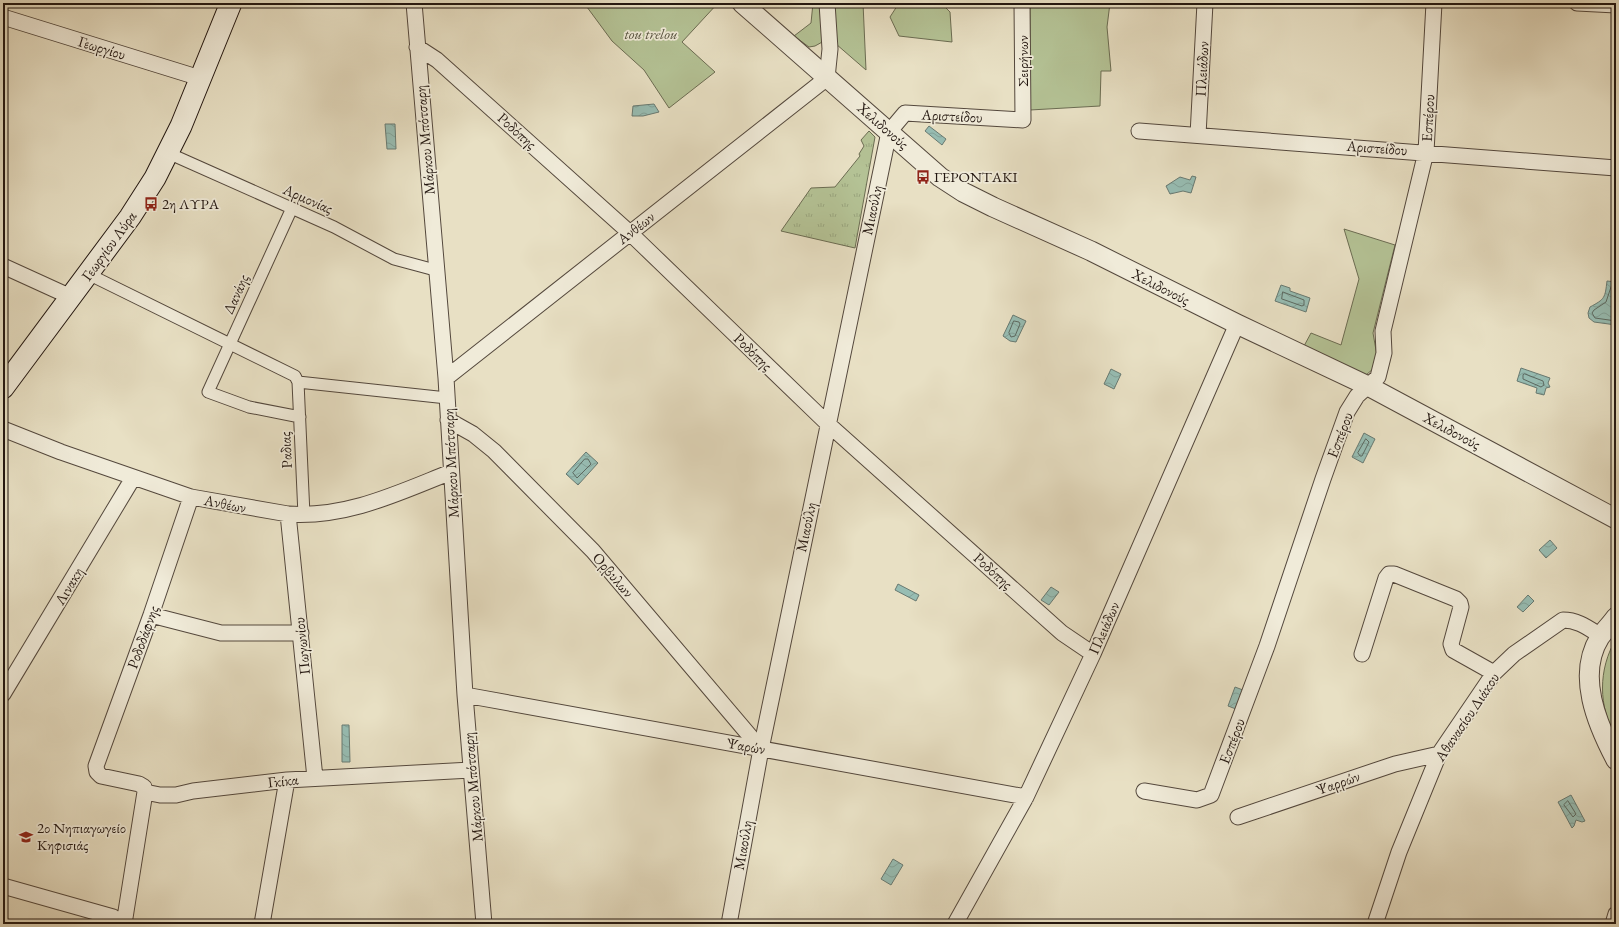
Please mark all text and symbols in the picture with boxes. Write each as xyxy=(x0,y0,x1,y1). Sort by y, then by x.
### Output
park label: tou trelou xyxy=(624,24,678,43)
street label: Γεωργίου xyxy=(76,31,128,64)
street label: Σειρήνων xyxy=(1013,35,1032,87)
street label: Πλειάδων xyxy=(1191,41,1212,97)
street label: Μάρκου Μπότσαρη xyxy=(410,84,439,196)
street label: Εσπέρου xyxy=(1417,94,1438,142)
street label: Χελιδονούς xyxy=(853,97,913,153)
street label: Αριστείδου xyxy=(920,104,983,127)
street label: Ροδόπης xyxy=(494,108,541,153)
street label: Αριστείδου xyxy=(1345,136,1408,159)
place label: ΓΕΡΟΝΤΑΚΙ xyxy=(934,167,1018,186)
bus stop icon: ΓΕΡΟΝΤΑΚΙ xyxy=(915,169,931,185)
street label: Αρμονίας xyxy=(279,179,336,218)
street label: Μιαούλη xyxy=(857,183,886,236)
place label: 2η ΛΥΡΑ xyxy=(162,194,220,213)
bus stop icon: 2η ΛΥΡΑ xyxy=(143,196,159,212)
street label: Γεωργίου Λύρα xyxy=(77,207,140,284)
street label: Ανθέων xyxy=(612,207,658,249)
street label: Χελιδονούς xyxy=(1128,264,1193,309)
street label: Δανάης xyxy=(218,271,253,317)
street label: Ροδόπης xyxy=(730,329,777,375)
street label: Χελιδονούς xyxy=(1419,407,1484,454)
street label: Μάρκου Μπότσαρη xyxy=(438,408,463,518)
street label: Εσπέρου xyxy=(1322,409,1357,460)
street label: Ραδιας xyxy=(275,431,296,469)
street label: Ανθέων xyxy=(201,490,248,517)
street label: Μιαούλη xyxy=(791,500,820,553)
street label: Ορβυλων xyxy=(589,548,638,601)
street label: Ροδόπης xyxy=(970,548,1017,593)
street label: Λινακη xyxy=(49,563,87,609)
street label: Πλειάδων xyxy=(1084,599,1124,657)
street label: Ροδοδάφνης xyxy=(122,603,163,671)
street label: Πωγωνίου xyxy=(289,616,314,676)
street label: Αθανασίου Διάκου xyxy=(1429,669,1503,765)
street label: Εσπέρου xyxy=(1214,715,1249,766)
street label: Μάρκου Μπότσαρη xyxy=(458,731,487,843)
street label: Ψαρών xyxy=(725,733,767,758)
street label: Ψαρρών xyxy=(1313,766,1362,799)
street label: Γκίκα xyxy=(267,769,299,792)
place label: 2ο Νηπιαγωγείο Κηφισιάς xyxy=(37,818,126,854)
street label: Μιαούλη xyxy=(729,818,756,871)
school or university icon: 2ο Νηπιαγωγείο Κηφισιάς xyxy=(18,829,34,845)

